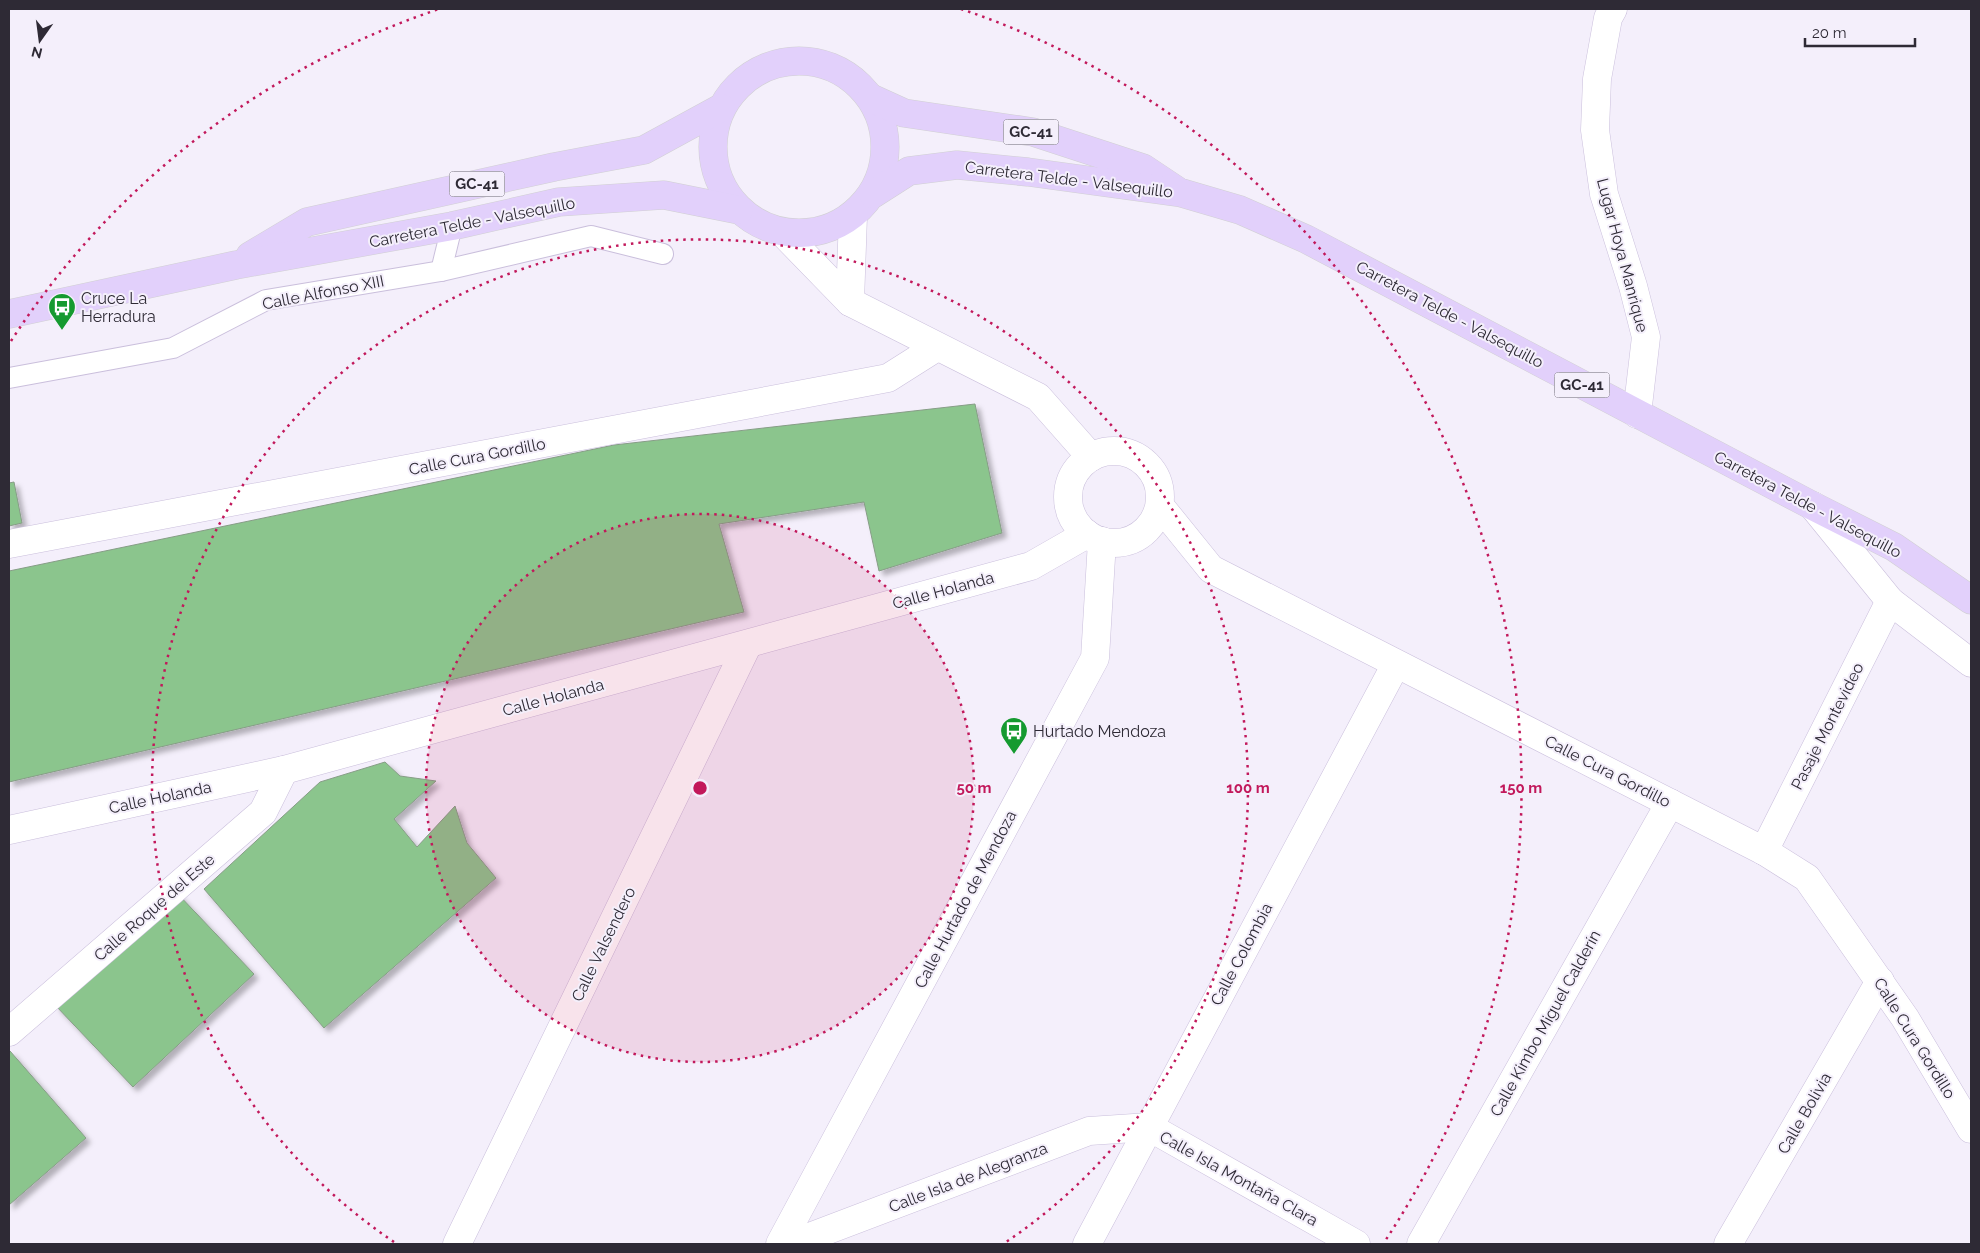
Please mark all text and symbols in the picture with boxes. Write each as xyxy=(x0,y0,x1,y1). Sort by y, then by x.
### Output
north arrow xyxy=(15,15,65,65)
scale bar xyxy=(1805,15,1915,47)
text: 20 m xyxy=(1812,24,1847,42)
text: N xyxy=(30,44,44,62)
road number: GC-41 xyxy=(1004,120,1058,144)
street label: Carretera Telde - Valsequillo xyxy=(964,157,1174,202)
road number: GC-41 xyxy=(450,172,504,196)
street label: Lugar Hoya Manrique xyxy=(1593,176,1652,334)
street label: Carretera Telde - Valsequillo xyxy=(368,193,577,252)
street label: Carretera Telde - Valsequillo xyxy=(1353,257,1547,372)
street label: Calle Alfonso XIII xyxy=(261,271,386,314)
place label: Cruce La Herradura xyxy=(81,289,156,326)
bus stop icon: Cruce La Herradura xyxy=(47,292,77,331)
road number: GC-41 xyxy=(1554,372,1610,398)
street label: Calle Cura Gordillo xyxy=(407,434,547,479)
street label: Carretera Telde - Valsequillo xyxy=(1711,447,1905,562)
street label: Calle Holanda xyxy=(890,568,996,613)
street label: Pasaje Montevideo xyxy=(1787,660,1868,793)
street label: Calle Holanda xyxy=(500,675,606,720)
bus stop icon: Hurtado Mendoza xyxy=(999,716,1029,755)
place label: Hurtado Mendoza xyxy=(1033,722,1166,741)
street label: Calle Cura Gordillo xyxy=(1542,731,1674,811)
street label: Calle Holanda xyxy=(107,777,213,818)
centre of rings xyxy=(691,779,709,797)
text: 50 m xyxy=(956,779,992,797)
text: 100 m xyxy=(1226,779,1270,797)
text: 150 m xyxy=(1500,779,1542,797)
street label: Calle Hurtado de Mendoza xyxy=(910,807,1020,991)
street label: Calle Roque del Este xyxy=(90,850,219,965)
street label: Calle Valsendero xyxy=(567,884,639,1005)
street label: Calle Colombia xyxy=(1207,900,1276,1009)
street label: Calle Kimbo Miguel Calderín xyxy=(1486,927,1605,1120)
street label: Calle Cura Gordillo xyxy=(1870,974,1959,1102)
street label: Calle Bolivia xyxy=(1774,1069,1835,1157)
street label: Calle Isla Montaña Clara xyxy=(1156,1127,1321,1230)
street label: Calle Isla de Alegranza xyxy=(886,1138,1050,1216)

